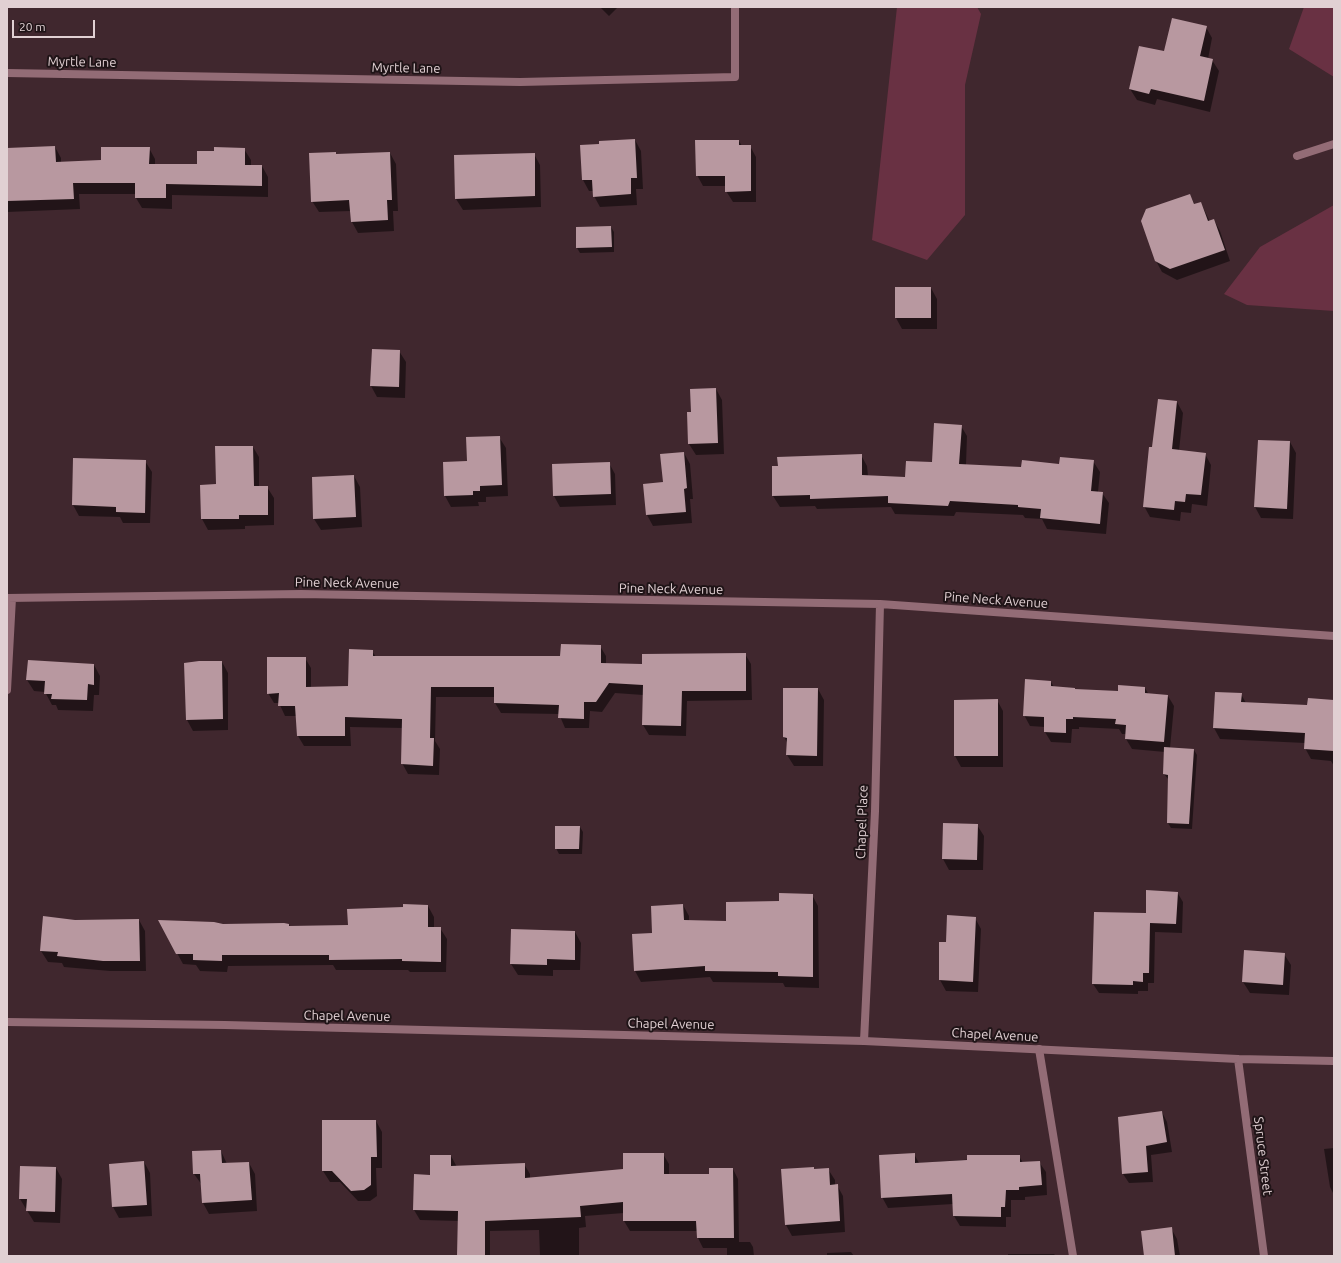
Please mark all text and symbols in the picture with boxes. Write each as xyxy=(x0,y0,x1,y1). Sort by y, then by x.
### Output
scale bar xyxy=(14,12,97,38)
text: 20 m xyxy=(19,20,46,33)
street label: Myrtle Lane xyxy=(47,54,117,70)
street label: Myrtle Lane xyxy=(371,60,441,76)
street label: Pine Neck Avenue xyxy=(295,574,399,592)
street label: Pine Neck Avenue xyxy=(619,580,723,598)
street label: Pine Neck Avenue xyxy=(943,589,1049,611)
street label: Chapel Place xyxy=(853,785,871,859)
street label: Chapel Avenue xyxy=(303,1007,391,1025)
street label: Chapel Avenue xyxy=(627,1015,715,1033)
street label: Chapel Avenue xyxy=(951,1025,1039,1045)
street label: Spruce Street xyxy=(1250,1116,1276,1196)

